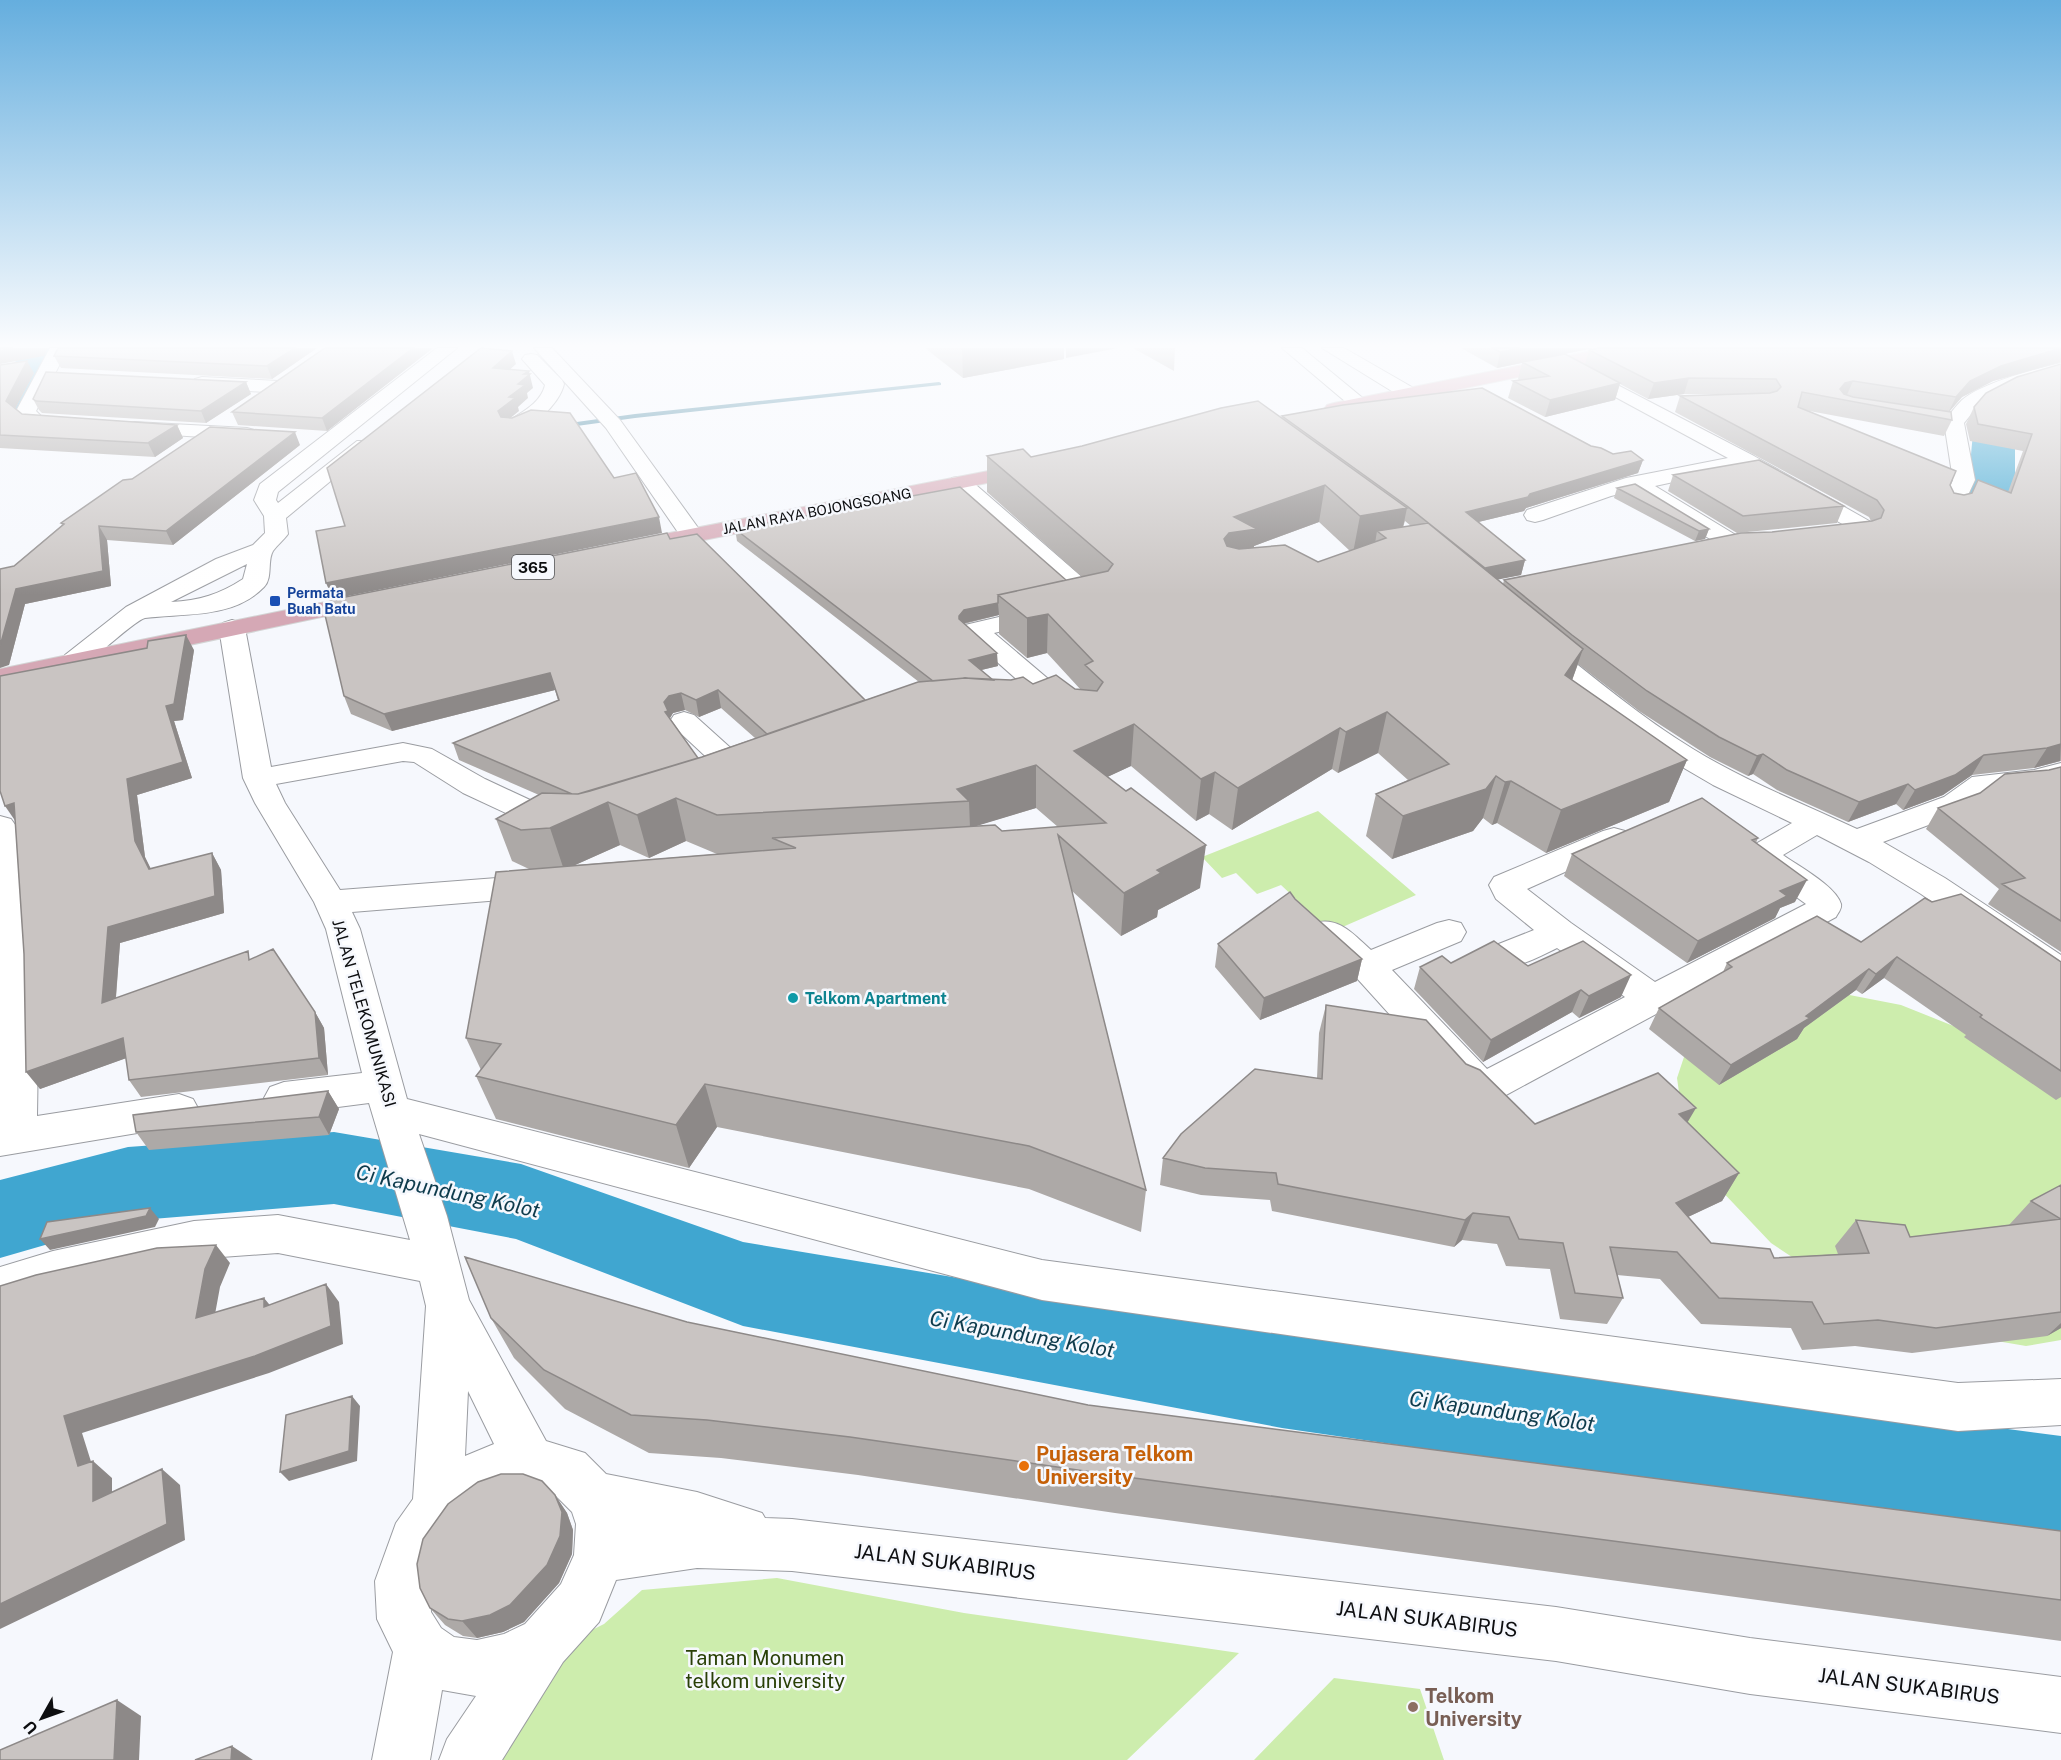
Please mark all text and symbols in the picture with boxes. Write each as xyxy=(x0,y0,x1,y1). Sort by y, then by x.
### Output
street label: JALAN RAYA BOJONGSOANG xyxy=(721,485,913,537)
road number: 365 xyxy=(512,555,554,579)
place label: Permata Buah Batu xyxy=(287,585,356,617)
marker: Permata Buah Batu xyxy=(268,594,282,608)
street label: JALAN TELEKOMUNIKASI xyxy=(328,917,400,1109)
place label: Telkom Apartment xyxy=(805,989,947,1008)
marker: Telkom Apartment xyxy=(786,991,800,1005)
water label: Ci Kapundung Kolot xyxy=(354,1159,542,1223)
water label: Ci Kapundung Kolot xyxy=(928,1305,1116,1363)
water label: Ci Kapundung Kolot xyxy=(1408,1386,1597,1436)
place label: Pujasera Telkom University xyxy=(1036,1442,1193,1489)
marker: Pujasera Telkom University xyxy=(1017,1459,1031,1473)
street label: JALAN SUKABIRUS xyxy=(853,1539,1037,1585)
street label: JALAN SUKABIRUS xyxy=(1335,1596,1519,1642)
park label: Taman Monumen telkom university xyxy=(685,1646,845,1693)
street label: JALAN SUKABIRUS xyxy=(1817,1663,2001,1709)
place label: Telkom University xyxy=(1425,1684,1522,1731)
north arrow xyxy=(12,1688,72,1748)
marker: Telkom University xyxy=(1406,1700,1420,1714)
text: U xyxy=(20,1717,42,1738)

